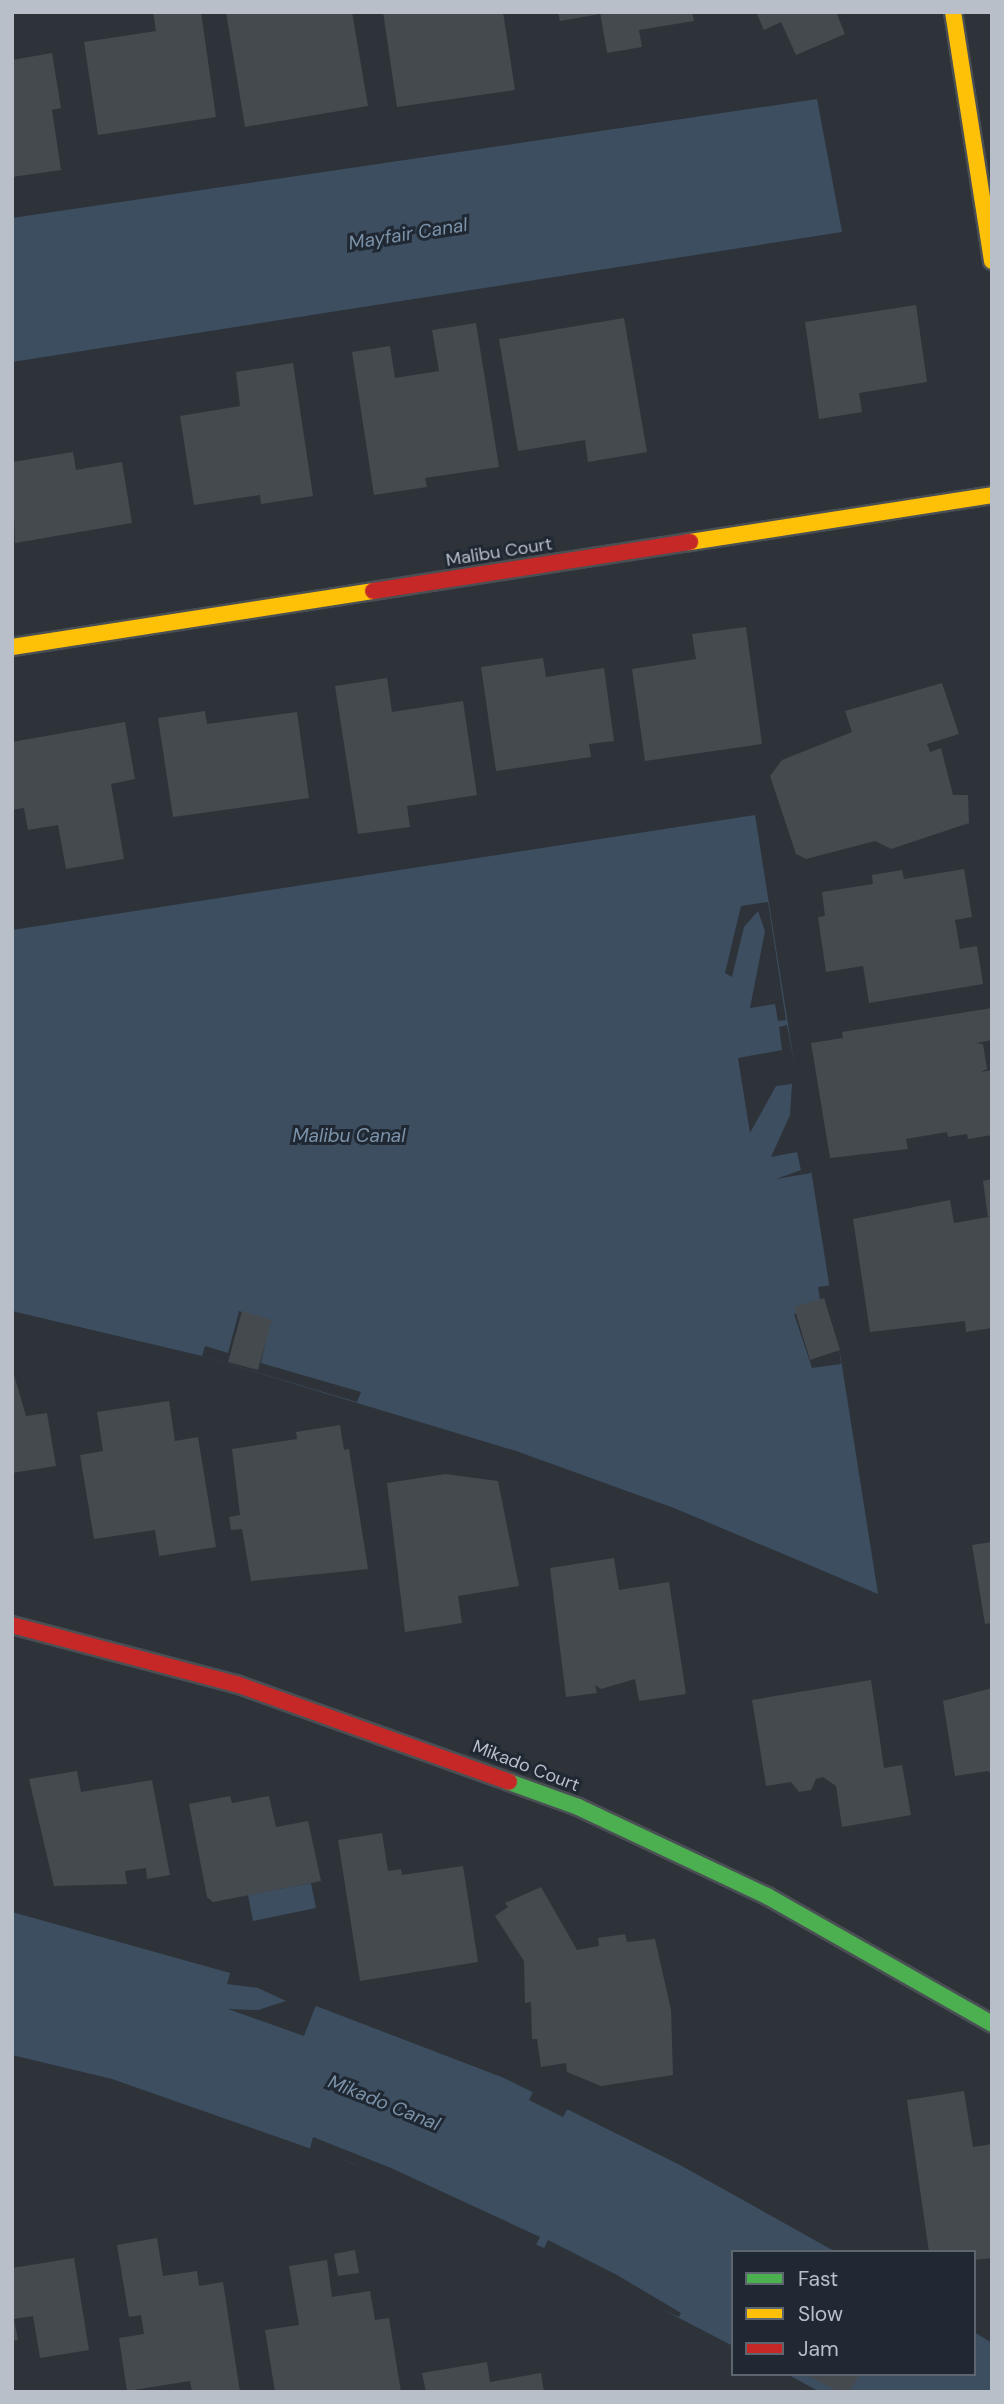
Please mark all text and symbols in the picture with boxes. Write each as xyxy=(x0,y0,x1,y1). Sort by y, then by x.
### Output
water label: Mayfair Canal xyxy=(347,213,469,255)
street label: Malibu Court xyxy=(444,533,554,571)
water label: Malibu Canal xyxy=(292,1125,406,1147)
street label: Mikado Court xyxy=(470,1736,582,1796)
water label: Mikado Canal xyxy=(325,2070,443,2136)
legend xyxy=(731,2250,976,2376)
text: Fast xyxy=(798,2265,838,2293)
text: Slow xyxy=(798,2300,843,2328)
text: Jam xyxy=(798,2335,839,2363)

